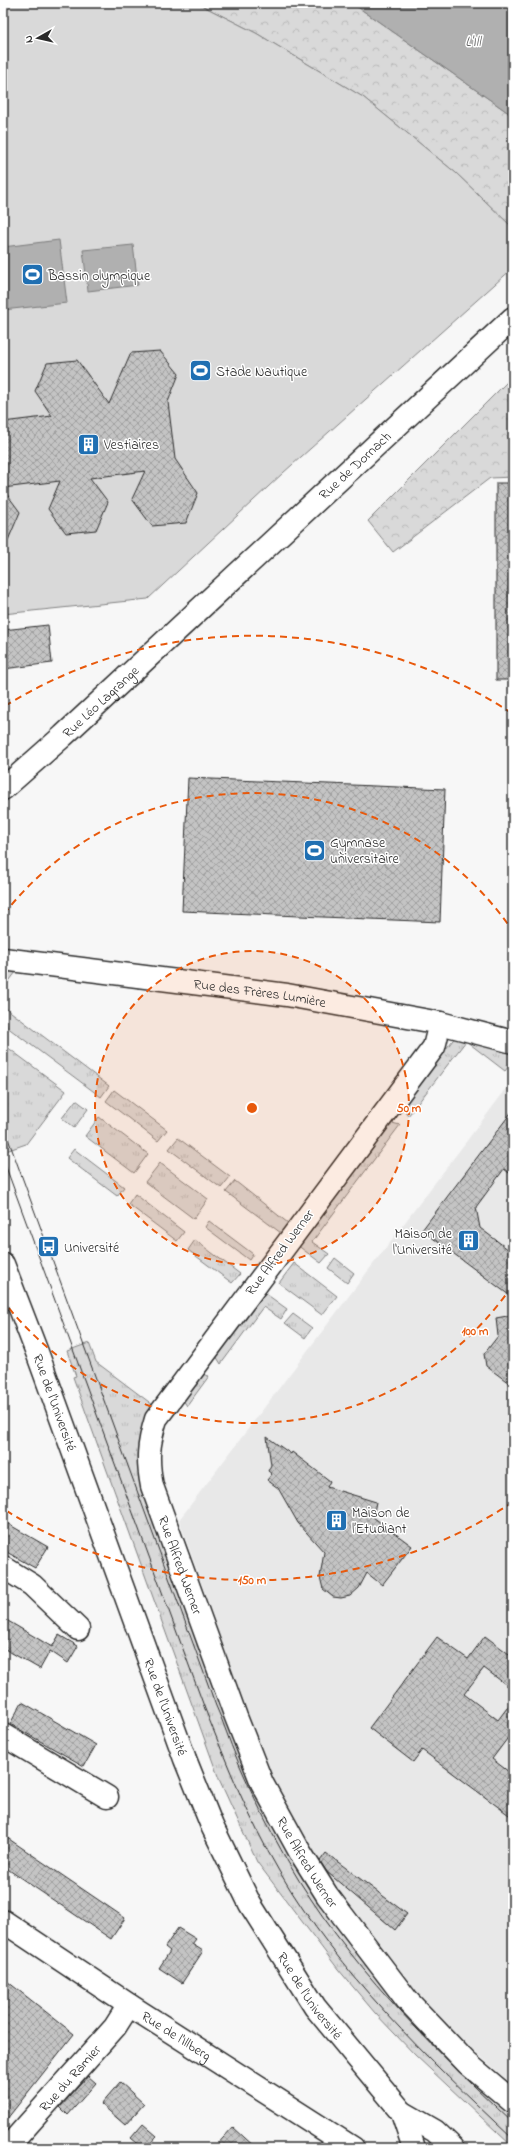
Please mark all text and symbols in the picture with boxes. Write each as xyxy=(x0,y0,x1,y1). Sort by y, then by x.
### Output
north arrow xyxy=(18,18,58,58)
water label: L'Ill xyxy=(465,31,483,53)
text: N xyxy=(21,34,38,44)
sports icon: Bassin olympique xyxy=(20,262,46,288)
place label: Bassin olympique xyxy=(47,266,151,288)
sports icon: Stade Nautique xyxy=(188,358,214,384)
place label: Stade Nautique xyxy=(216,362,308,383)
street label: Rue de Dornach xyxy=(315,427,397,505)
building icon: Vestiaires xyxy=(75,431,101,457)
place label: Vestiaires xyxy=(103,435,159,456)
street label: Rue Léo Lagrange xyxy=(58,661,145,744)
place label: Gymnase universitaire xyxy=(330,833,400,870)
sports icon: Gymnase universitaire xyxy=(301,837,327,863)
street label: Rue des Frères Lumière xyxy=(192,974,328,1014)
text: 50 m xyxy=(397,1100,422,1118)
centre of rings xyxy=(245,1101,259,1115)
street label: Rue Alfred Werner xyxy=(241,1205,320,1301)
place label: Maison de l'Université xyxy=(393,1224,453,1261)
building icon: Maison de l'Université xyxy=(455,1228,481,1254)
bus stop icon: Université xyxy=(35,1234,61,1260)
place label: Université xyxy=(64,1238,120,1259)
text: 100 m xyxy=(462,1323,489,1341)
street label: Rue de l'Université xyxy=(26,1351,81,1455)
place label: Maison de l’Etudiant xyxy=(352,1503,410,1540)
building icon: Maison de l’Etudiant xyxy=(324,1507,350,1533)
street label: Rue Alfred Werner xyxy=(152,1513,207,1618)
text: 150 m xyxy=(238,1572,267,1590)
street label: Rue de l'Université xyxy=(137,1656,192,1760)
street label: Rue Alfred Werner xyxy=(270,1813,343,1913)
street label: Rue de l'Université xyxy=(271,1949,347,2045)
street label: Rue de l'Illberg xyxy=(137,2007,215,2068)
street label: Rue du Ramier xyxy=(35,2040,107,2117)

